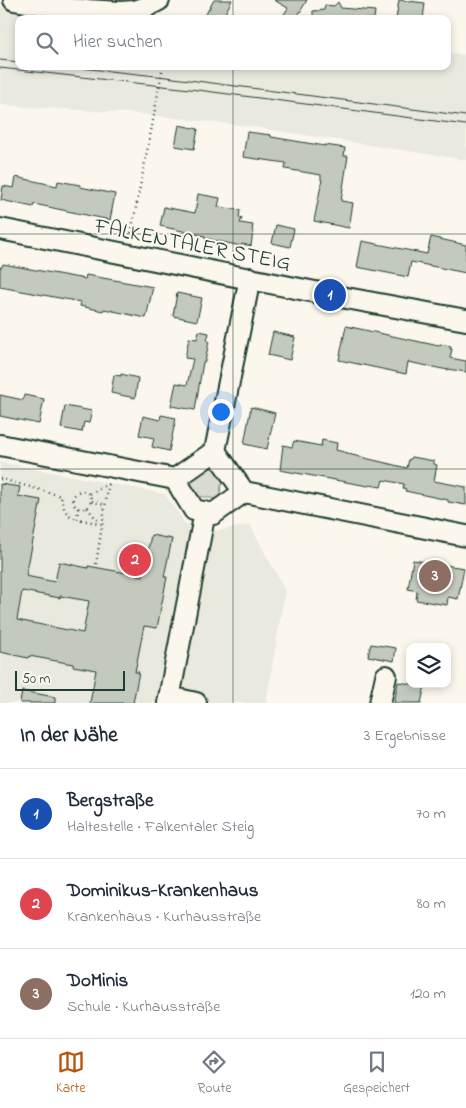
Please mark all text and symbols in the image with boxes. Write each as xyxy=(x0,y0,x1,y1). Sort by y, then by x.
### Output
search box xyxy=(15,15,451,70)
icon: search xyxy=(33,29,61,57)
text: Hier suchen xyxy=(73,29,162,56)
street label: FALKENTALER STEIG xyxy=(91,211,293,281)
pin: 1 xyxy=(314,276,346,314)
your location xyxy=(208,399,234,425)
pin: 2 xyxy=(119,541,151,579)
pin: 3 xyxy=(419,557,451,595)
map controls xyxy=(406,643,451,688)
button: layers xyxy=(406,643,451,688)
scale bar xyxy=(15,668,125,691)
text: 50 m xyxy=(22,669,50,690)
text: In der Nähe xyxy=(20,721,118,751)
text: 3 Ergebnisse xyxy=(364,724,446,748)
text: Bergstraße xyxy=(67,788,153,815)
text: 1 xyxy=(33,802,39,826)
text: 70 m xyxy=(416,802,446,826)
text: Haltestelle · Falkentaler Steig xyxy=(67,815,254,839)
text: Dominikus-Krankenhaus xyxy=(67,878,258,905)
text: 2 xyxy=(32,892,40,916)
text: 80 m xyxy=(417,892,446,916)
text: Krankenhaus · Kurhausstraße xyxy=(67,905,261,929)
text: DoMinis xyxy=(67,968,128,995)
text: 3 xyxy=(33,982,39,1006)
text: 120 m xyxy=(410,982,446,1006)
text: Schule · Kurhausstraße xyxy=(67,995,220,1019)
tab: Karte xyxy=(56,1048,86,1099)
tab: Route xyxy=(197,1048,231,1099)
tab: Gespeichert xyxy=(343,1048,410,1099)

